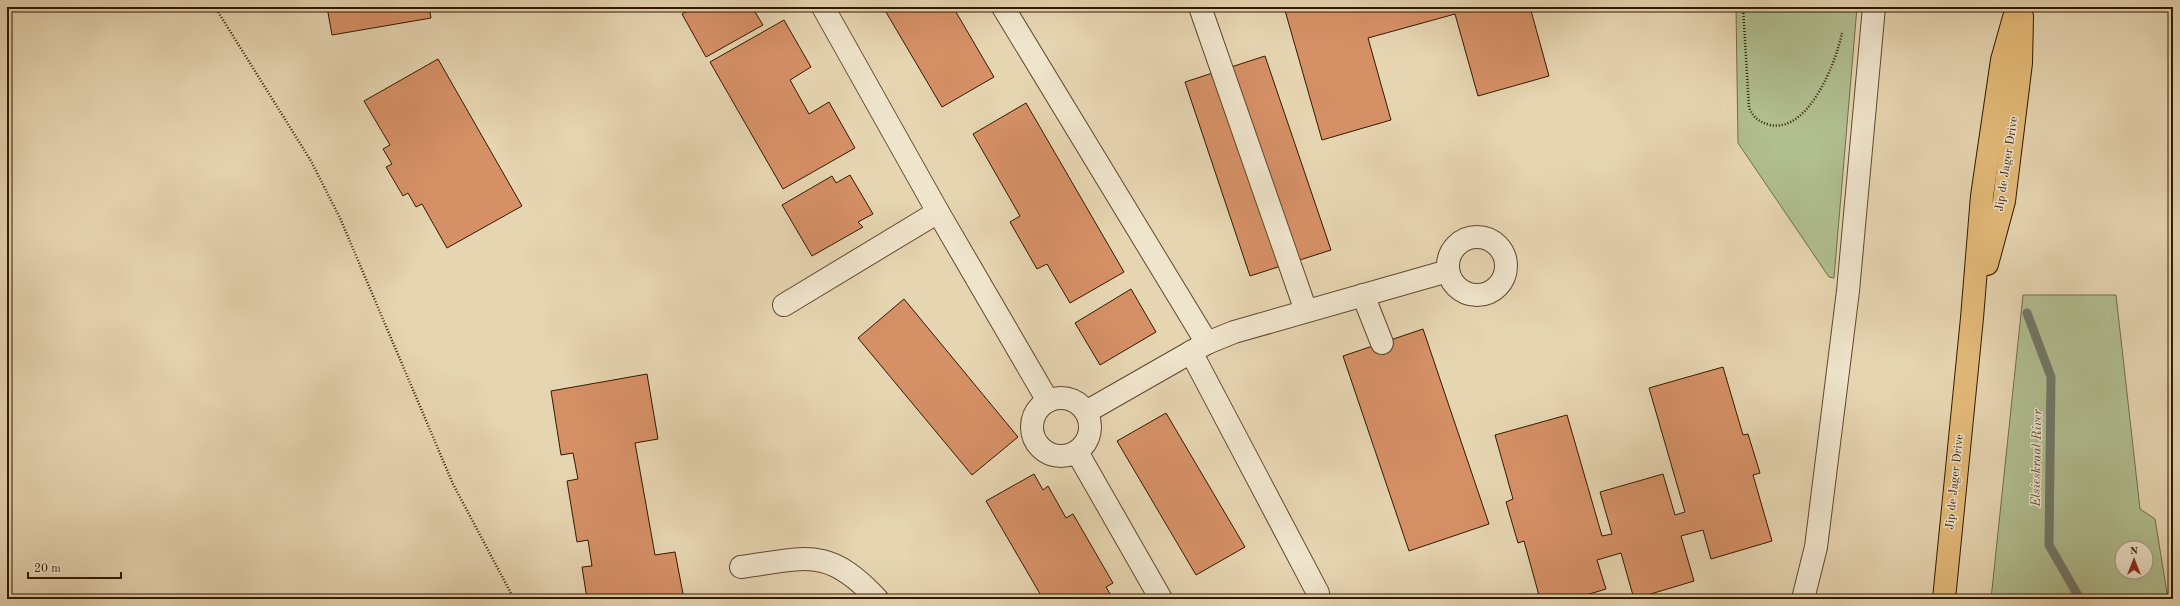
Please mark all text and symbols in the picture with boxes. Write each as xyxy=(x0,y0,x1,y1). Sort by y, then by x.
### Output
street label: Jip de Jager Drive xyxy=(1994,115,2021,212)
water label: Elsieskraal River xyxy=(2030,409,2044,508)
street label: Jip de Jager Drive xyxy=(1944,433,1966,530)
north arrow xyxy=(2114,540,2154,580)
text: N xyxy=(2130,546,2139,557)
scale bar xyxy=(28,554,121,580)
text: 20 m xyxy=(34,563,61,575)

